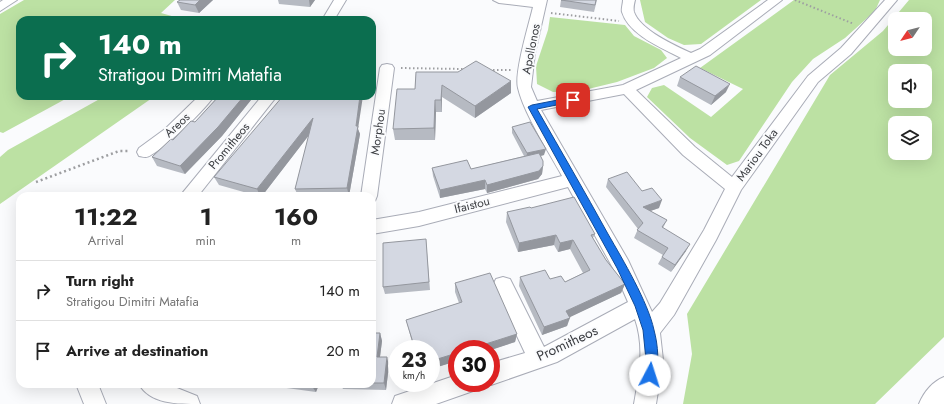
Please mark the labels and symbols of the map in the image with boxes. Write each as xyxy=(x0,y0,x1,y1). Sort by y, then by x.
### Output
north arrow xyxy=(888,12,932,56)
street label: Apollonos xyxy=(517,22,545,76)
pin xyxy=(556,83,590,117)
street label: Areos xyxy=(160,108,194,142)
street label: Morphou xyxy=(366,108,390,156)
street label: Promitheos xyxy=(204,119,254,173)
street label: Mariou Toka xyxy=(732,125,782,185)
street label: Ifaistou xyxy=(452,192,492,218)
street label: Promitheos xyxy=(533,320,601,366)
speed limit sign: 30 xyxy=(448,340,500,392)
position arrow xyxy=(629,354,671,396)

